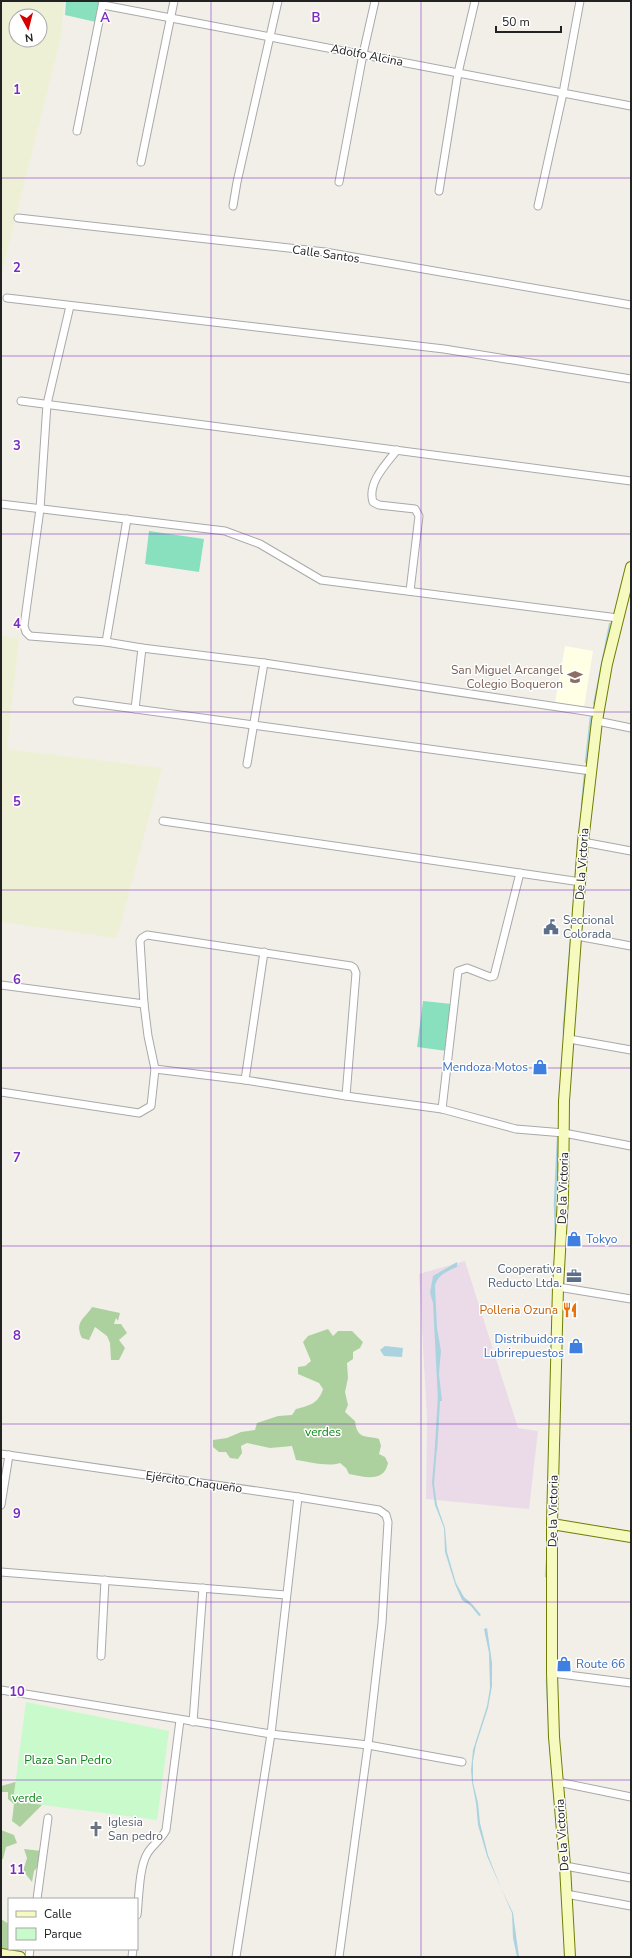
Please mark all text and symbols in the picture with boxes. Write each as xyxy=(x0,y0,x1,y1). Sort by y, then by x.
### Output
north arrow xyxy=(8,8,48,48)
scale bar xyxy=(496,8,561,34)
text: A xyxy=(100,9,110,27)
text: B xyxy=(312,9,321,27)
text: 50 m xyxy=(502,14,530,30)
text: N xyxy=(24,29,34,45)
street label: Adolfo Alcina xyxy=(330,40,404,70)
text: 1 xyxy=(13,81,21,99)
street label: Calle Santos xyxy=(291,241,361,267)
text: 2 xyxy=(13,259,21,277)
text: 3 xyxy=(13,437,21,455)
text: 4 xyxy=(13,615,21,633)
place label: San Miguel Arcangel Colegio Boqueron xyxy=(451,662,563,692)
school or university icon: San Miguel Arcangel Colegio Boqueron xyxy=(566,668,584,686)
text: 5 xyxy=(13,793,21,811)
street label: De la Victoria xyxy=(572,827,592,901)
place label: Seccional Colorada xyxy=(563,912,614,942)
public building icon: Seccional Colorada xyxy=(542,918,560,936)
text: 6 xyxy=(13,971,21,989)
shop icon: Mendoza Motos xyxy=(531,1058,549,1076)
place label: Mendoza Motos xyxy=(443,1059,528,1075)
text: 7 xyxy=(13,1149,21,1167)
street label: De la Victoria xyxy=(554,1152,572,1224)
shop icon: Tokyo xyxy=(565,1230,583,1248)
place label: Tokyo xyxy=(586,1231,618,1247)
place label: Cooperativa Reducto Ltda. xyxy=(488,1261,562,1291)
office icon: Cooperativa Reducto Ltda. xyxy=(565,1267,583,1285)
restaurant icon: Polleria Ozuna xyxy=(561,1301,579,1319)
place label: Polleria Ozuna xyxy=(479,1302,558,1318)
text: 8 xyxy=(13,1327,21,1345)
place label: Distribuidora Lubrirepuestos xyxy=(484,1331,564,1361)
shop icon: Distribuidora Lubrirepuestos xyxy=(567,1337,585,1355)
park label: verdes xyxy=(305,1424,341,1440)
street label: Ejército Chaqueño xyxy=(145,1467,244,1497)
street label: De la Victoria xyxy=(544,1475,562,1547)
text: 9 xyxy=(13,1505,21,1523)
shop icon: Route 66 xyxy=(555,1655,573,1673)
place label: Route 66 xyxy=(576,1656,625,1672)
text: 10 xyxy=(9,1683,25,1701)
park label: Plaza San Pedro xyxy=(24,1752,112,1768)
park label: verde xyxy=(12,1790,42,1806)
street label: De la Victoria xyxy=(552,1798,572,1872)
place label: Iglesia San pedro xyxy=(108,1814,163,1844)
church icon: Iglesia San pedro xyxy=(87,1820,105,1838)
text: 11 xyxy=(9,1861,25,1879)
legend xyxy=(8,1898,138,1950)
text: Calle xyxy=(44,1906,72,1922)
text: Parque xyxy=(44,1926,82,1942)

